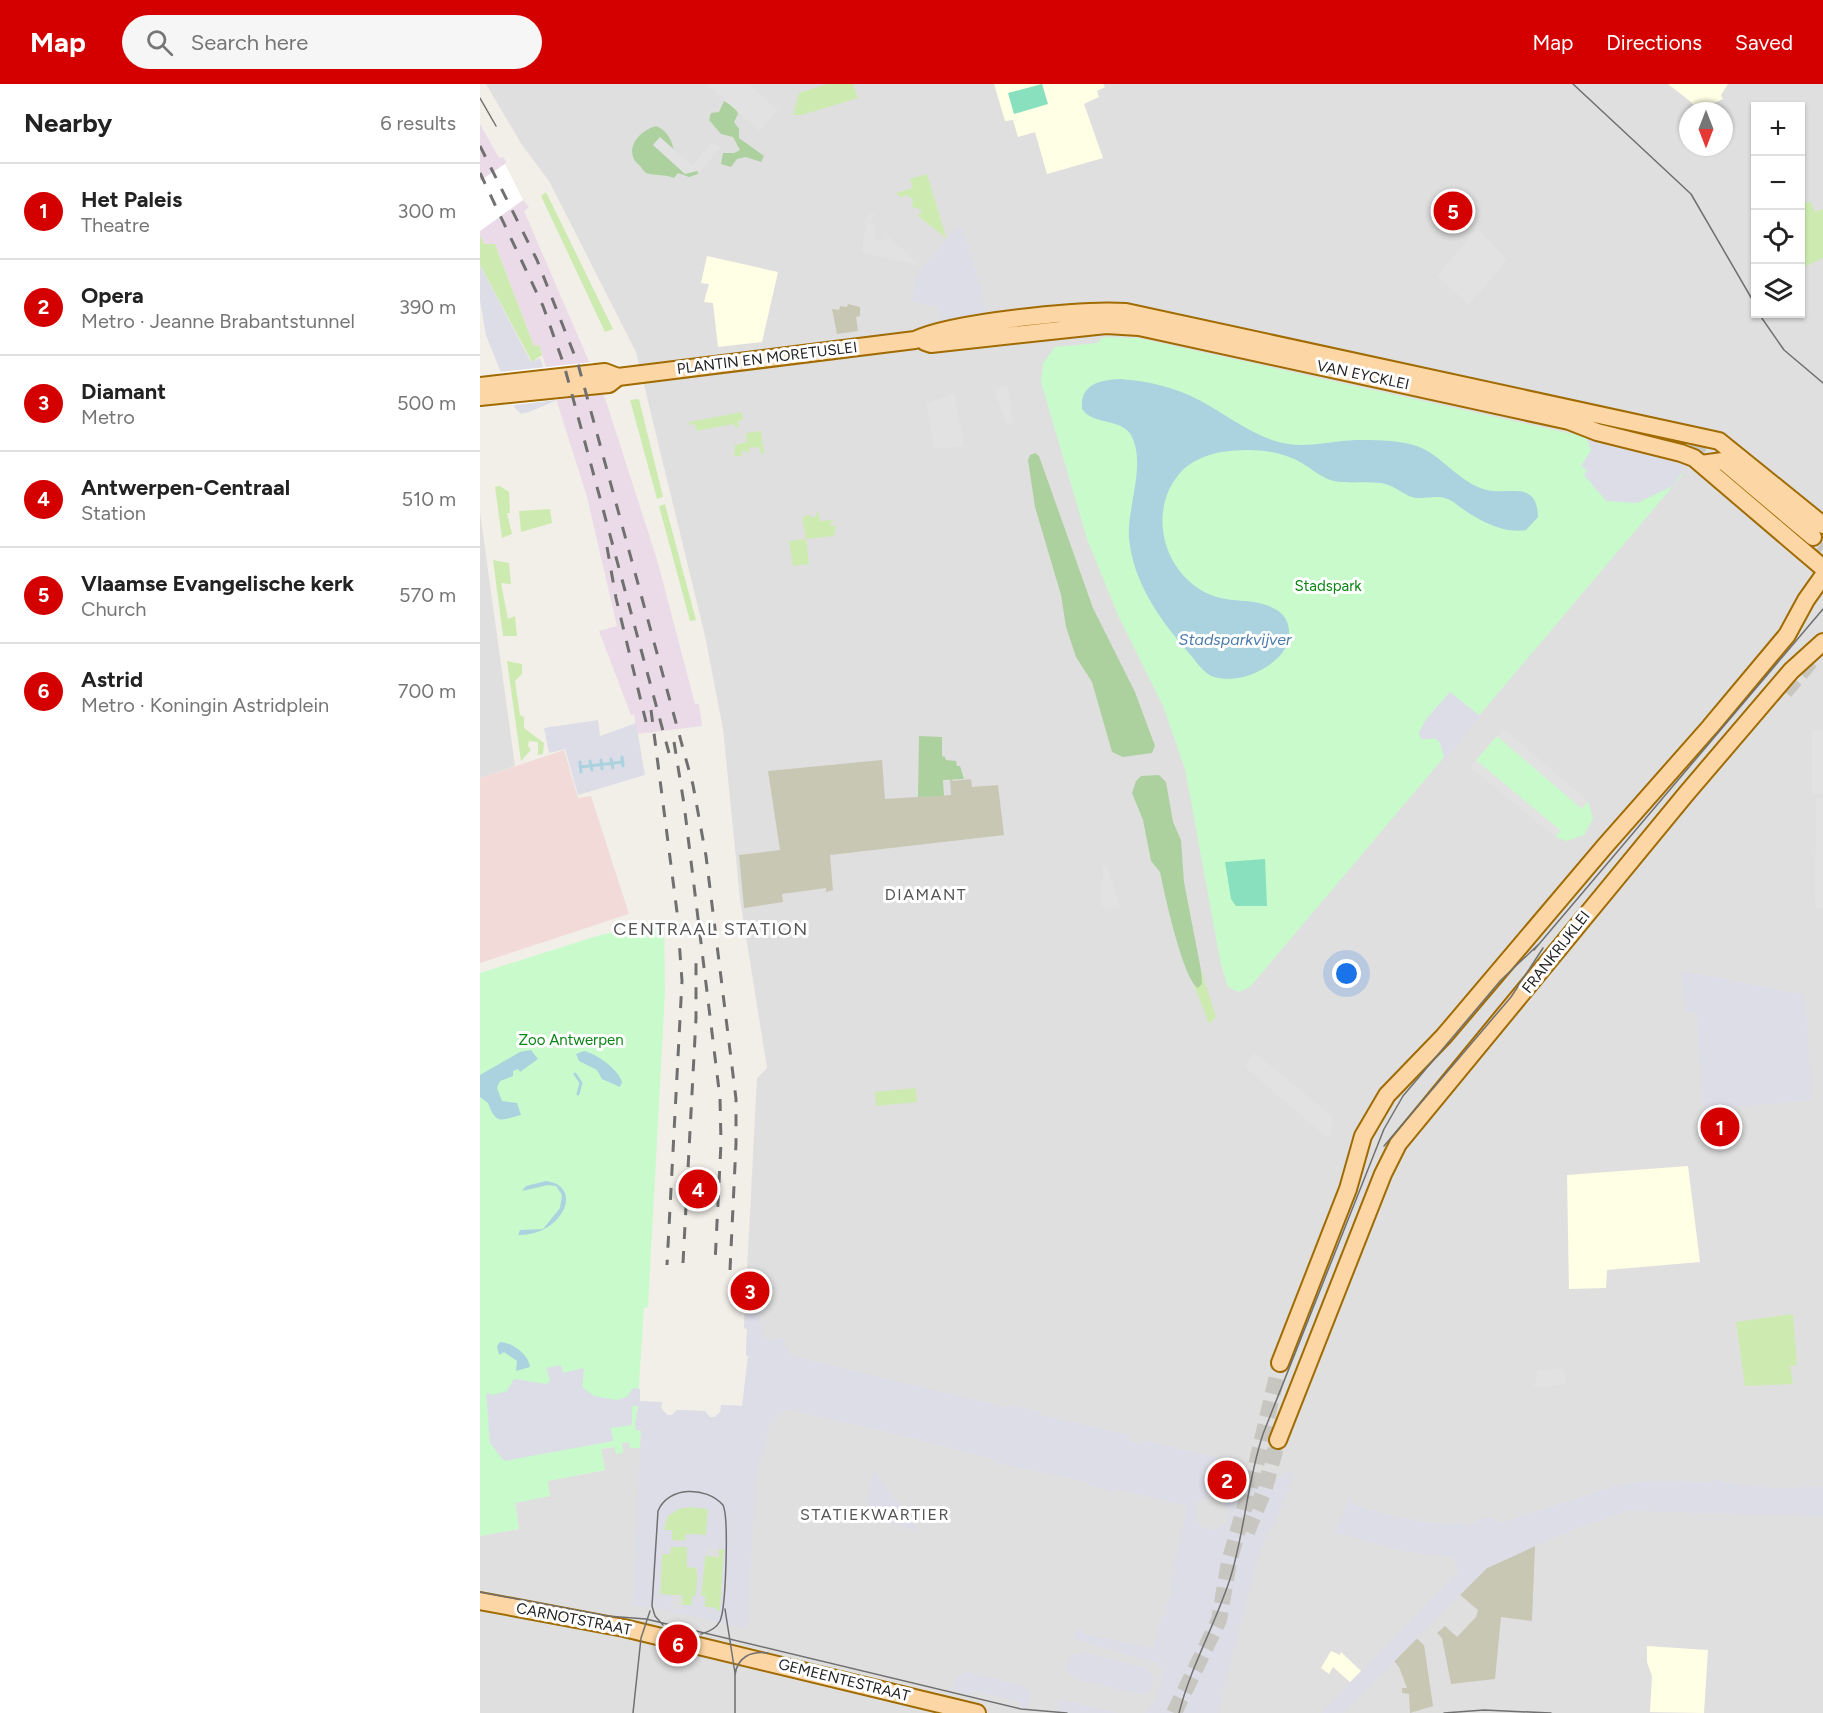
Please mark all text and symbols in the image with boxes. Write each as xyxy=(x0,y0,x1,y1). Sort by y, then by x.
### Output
search box xyxy=(122,15,542,69)
text: Map xyxy=(30,25,86,59)
icon: search xyxy=(143,26,176,59)
text: Search here xyxy=(191,29,308,56)
text: Map xyxy=(1532,30,1573,55)
text: Directions xyxy=(1606,30,1702,55)
text: Saved xyxy=(1735,30,1793,55)
north arrow xyxy=(1679,102,1733,156)
map controls xyxy=(1751,102,1805,318)
button: + xyxy=(1751,102,1805,156)
text: Nearby xyxy=(24,107,112,139)
text: 6 results xyxy=(380,111,456,135)
button: − xyxy=(1751,156,1805,210)
text: Het Paleis xyxy=(81,186,182,213)
pin: 5 xyxy=(1434,188,1472,234)
text: 1 xyxy=(39,199,48,223)
text: 300 m xyxy=(398,199,456,223)
button: locate xyxy=(1751,210,1805,264)
text: Theatre xyxy=(81,213,150,237)
button: layers xyxy=(1751,264,1805,318)
text: Opera xyxy=(81,282,144,309)
text: 2 xyxy=(38,295,49,319)
text: 390 m xyxy=(399,295,456,319)
text: Metro · Jeanne Brabantstunnel xyxy=(81,309,355,333)
street label: PLANTIN EN MORETUSLEI xyxy=(676,338,858,378)
street label: VAN EYCKLEI xyxy=(1315,356,1411,394)
text: Diamant xyxy=(81,378,166,405)
text: 3 xyxy=(38,391,49,415)
text: 500 m xyxy=(397,391,456,415)
text: Metro xyxy=(81,405,135,429)
text: Antwerpen-Centraal xyxy=(81,474,290,501)
text: 4 xyxy=(37,487,50,511)
text: 510 m xyxy=(401,487,456,511)
text: Station xyxy=(81,501,146,525)
text: Vlaamse Evangelische kerk xyxy=(81,570,354,597)
park label: Stadspark xyxy=(1294,577,1362,595)
text: 5 xyxy=(38,583,49,607)
text: 570 m xyxy=(399,583,456,607)
text: Church xyxy=(81,597,146,621)
water label: Stadsparkvijver xyxy=(1179,630,1292,649)
text: Astrid xyxy=(81,666,143,693)
text: 6 xyxy=(38,679,49,703)
text: 700 m xyxy=(398,679,456,703)
text: Metro · Koningin Astridplein xyxy=(81,693,329,717)
district label: DIAMANT xyxy=(885,885,967,904)
street label: FRANKRIJKLEI xyxy=(1518,907,1594,997)
district label: CENTRAAL STATION xyxy=(613,918,809,940)
your location xyxy=(1332,959,1361,988)
park label: Zoo Antwerpen xyxy=(518,1031,624,1049)
pin: 1 xyxy=(1700,1104,1740,1150)
pin: 4 xyxy=(678,1166,718,1212)
pin: 3 xyxy=(730,1268,770,1314)
pin: 2 xyxy=(1208,1458,1246,1502)
district label: STATIEKWARTIER xyxy=(800,1505,950,1524)
street label: CARNOTSTRAAT xyxy=(515,1599,634,1639)
pin: 6 xyxy=(658,1622,698,1666)
street label: GEMEENTESTRAAT xyxy=(776,1655,912,1705)

